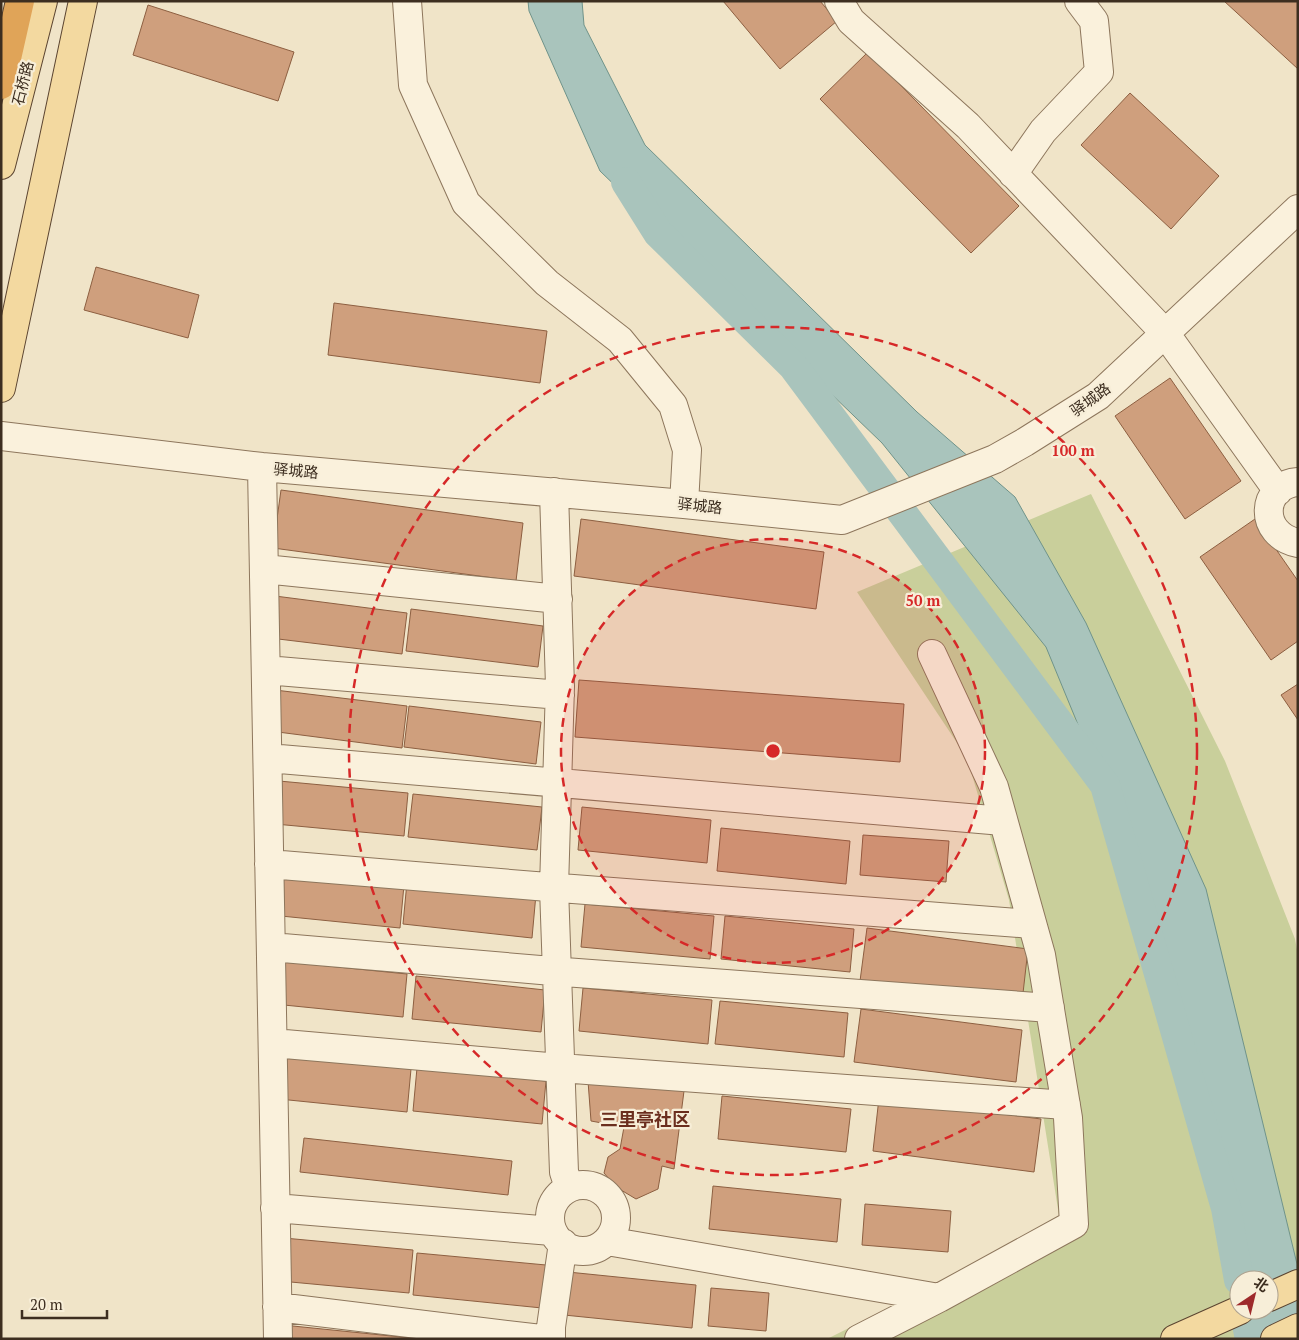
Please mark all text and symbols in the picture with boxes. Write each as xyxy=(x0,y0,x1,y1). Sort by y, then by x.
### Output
street label: 石桥路 xyxy=(7,59,37,107)
street label: 驿城路 xyxy=(1066,378,1114,420)
text: 100 m xyxy=(1051,440,1095,460)
street label: 驿城路 xyxy=(273,458,319,482)
street label: 驿城路 xyxy=(677,493,723,517)
text: 50 m xyxy=(906,590,941,610)
centre of rings xyxy=(764,742,782,760)
district label: 三里亭社区 xyxy=(600,1107,690,1131)
north arrow xyxy=(1229,1270,1279,1320)
text: 北 xyxy=(1251,1272,1273,1296)
scale bar xyxy=(22,1288,108,1320)
text: 20 m xyxy=(30,1294,63,1314)

